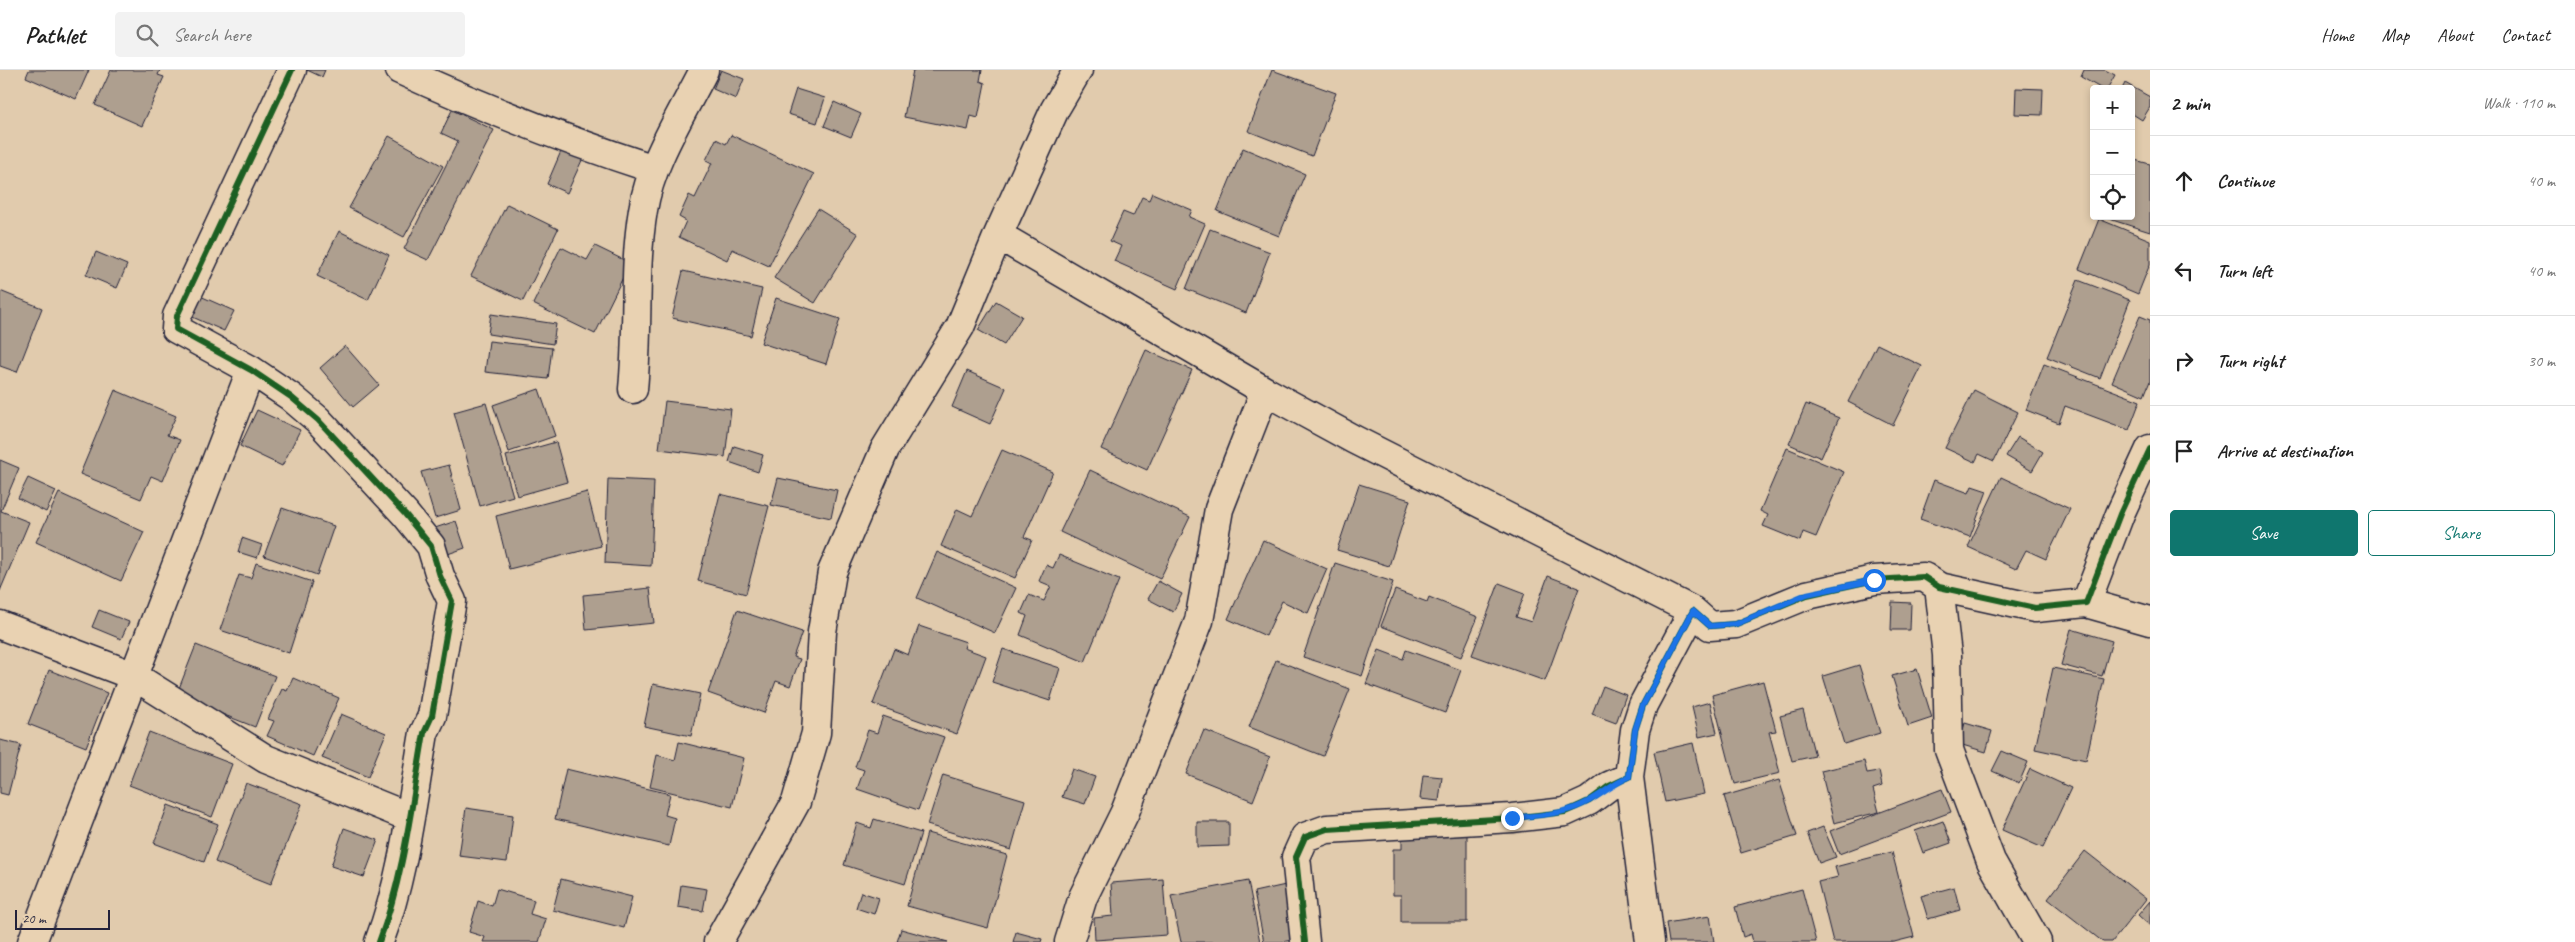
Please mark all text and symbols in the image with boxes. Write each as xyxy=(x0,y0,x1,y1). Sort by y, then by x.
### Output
search box xyxy=(115,12,465,57)
text: Pathlet xyxy=(25,20,85,50)
icon: search xyxy=(133,21,161,49)
text: Search here xyxy=(173,23,251,47)
text: Home xyxy=(2321,24,2354,46)
text: Map xyxy=(2382,24,2409,46)
text: About xyxy=(2437,24,2473,46)
text: Contact xyxy=(2501,24,2550,46)
map controls xyxy=(2090,85,2135,220)
button: + xyxy=(2090,85,2135,130)
text: 2 min xyxy=(2170,90,2210,116)
text: Walk · 110 m xyxy=(2483,93,2555,113)
button: − xyxy=(2090,130,2135,175)
icon: ahead xyxy=(2170,167,2198,195)
text: Continue xyxy=(2217,169,2274,193)
text: 40 m xyxy=(2528,171,2555,191)
button: locate xyxy=(2090,175,2135,220)
icon: left xyxy=(2170,257,2198,285)
text: Turn left xyxy=(2217,259,2272,283)
text: 40 m xyxy=(2528,261,2555,281)
icon: right xyxy=(2170,347,2198,375)
text: Turn right xyxy=(2217,349,2284,373)
text: 30 m xyxy=(2528,351,2555,371)
icon: arrive xyxy=(2170,437,2198,465)
text: Arrive at destination xyxy=(2217,439,2353,463)
button: Save xyxy=(2170,510,2358,556)
button: Share xyxy=(2368,510,2555,556)
route start xyxy=(1863,569,1886,592)
route end xyxy=(1501,807,1524,830)
scale bar xyxy=(15,907,110,930)
text: 20 m xyxy=(22,910,46,927)

